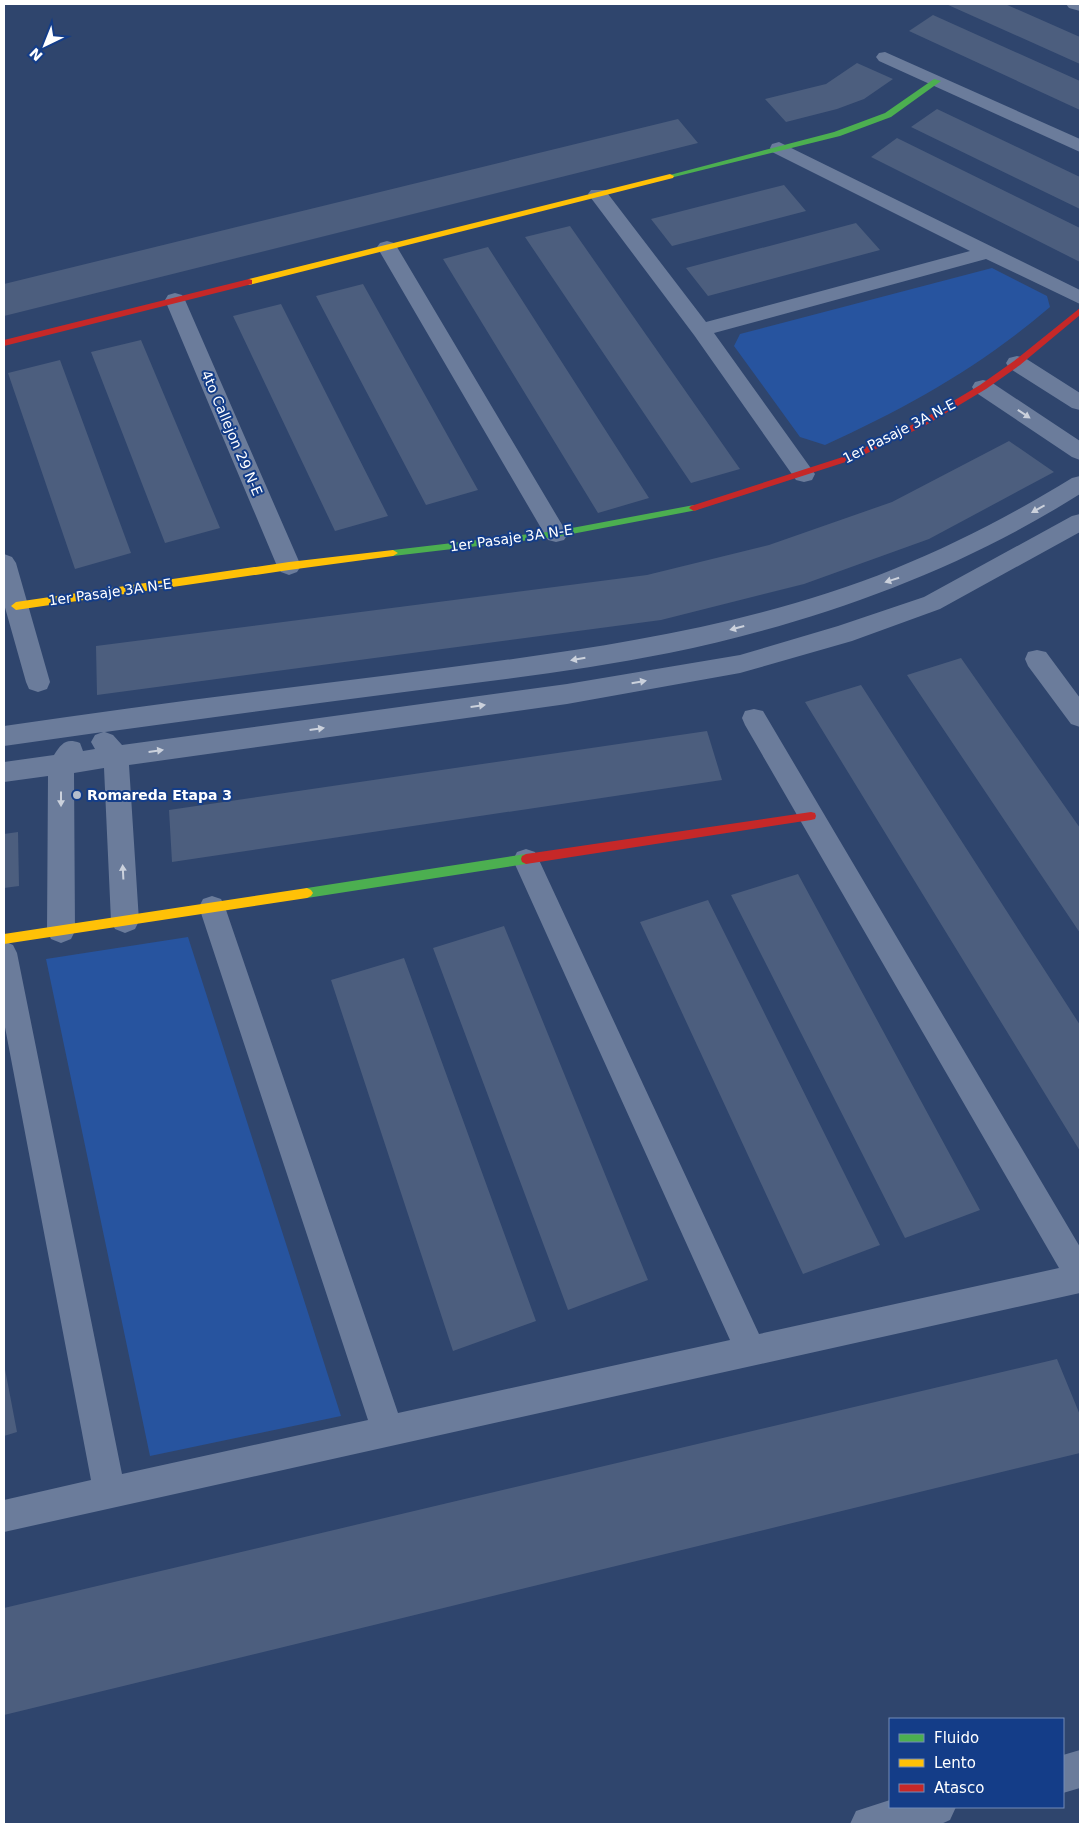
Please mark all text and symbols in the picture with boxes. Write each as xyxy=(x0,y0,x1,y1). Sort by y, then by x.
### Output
north arrow xyxy=(20,20,70,70)
text: N xyxy=(26,45,46,64)
street label: 4to Callejon 29 N-E xyxy=(198,368,266,498)
street label: 1er Pasaje 3A N-E xyxy=(840,396,958,466)
one-way arrow xyxy=(1017,409,1031,419)
one-way arrow xyxy=(1031,505,1046,513)
street label: 1er Pasaje 3A N-E xyxy=(448,521,574,555)
street label: 1er Pasaje 3A N-E xyxy=(47,575,173,609)
one-way arrow xyxy=(885,577,900,584)
one-way arrow xyxy=(729,624,744,632)
one-way arrow xyxy=(569,655,585,663)
one-way arrow xyxy=(631,678,647,686)
one-way arrow xyxy=(470,702,486,710)
one-way arrow xyxy=(309,724,325,732)
one-way arrow xyxy=(148,747,164,755)
place label: Romareda Etapa 3 xyxy=(87,787,232,803)
marker: Romareda Etapa 3 xyxy=(71,789,83,801)
one-way arrow xyxy=(57,791,65,807)
one-way arrow xyxy=(118,864,126,880)
legend xyxy=(889,1718,1064,1808)
text: Fluido xyxy=(934,1729,979,1747)
text: Lento xyxy=(934,1754,976,1772)
text: Atasco xyxy=(934,1779,984,1797)

